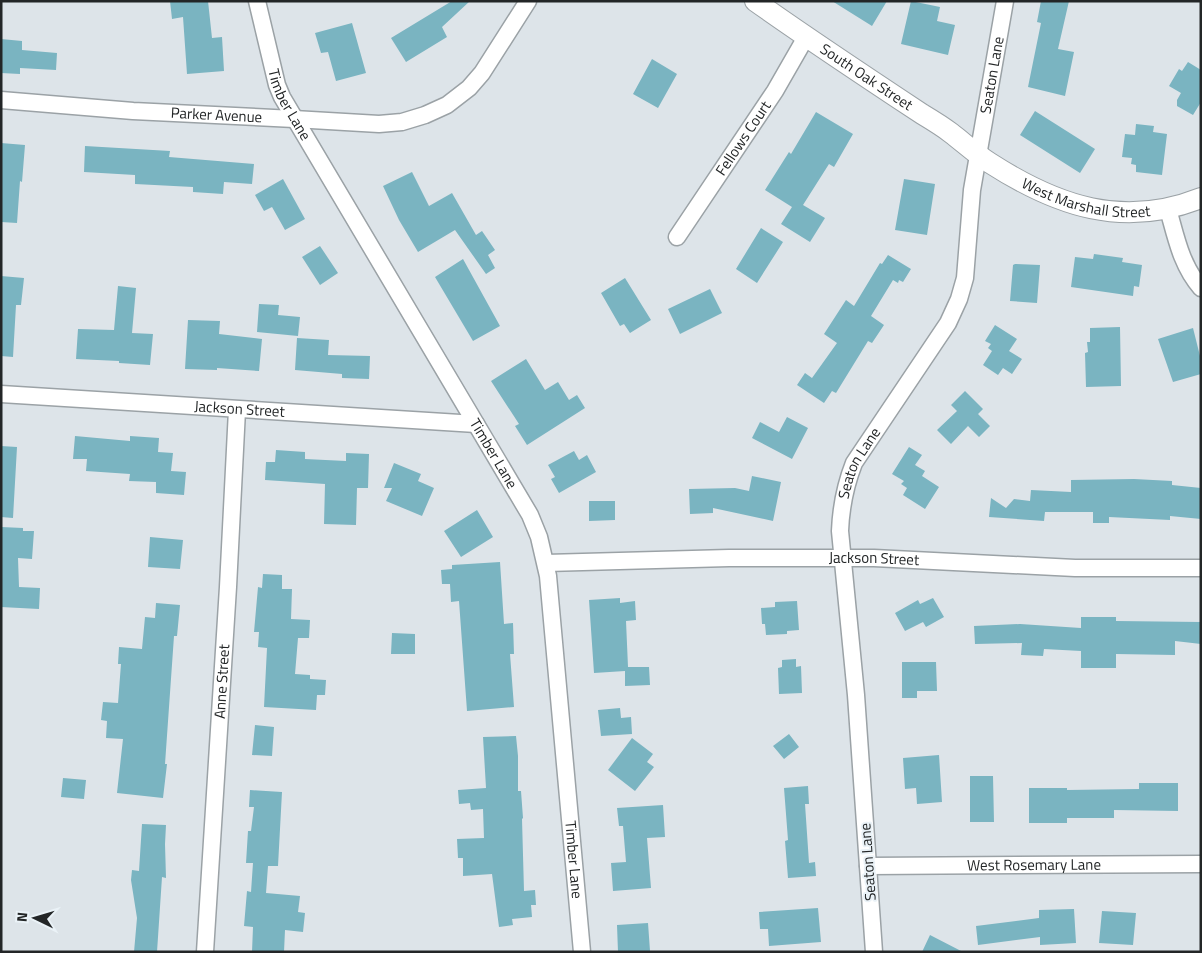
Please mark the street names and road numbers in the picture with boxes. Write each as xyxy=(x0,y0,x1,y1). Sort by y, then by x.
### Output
street label: Seaton Lane xyxy=(974,35,1010,115)
street label: South Oak Street xyxy=(816,37,918,116)
street label: Timber Lane xyxy=(263,66,317,144)
street label: Fellows Court xyxy=(709,95,777,180)
street label: Parker Avenue xyxy=(170,101,263,128)
street label: West Marshall Street xyxy=(1018,172,1152,223)
street label: Jackson Street xyxy=(194,394,286,423)
street label: Timber Lane xyxy=(464,414,524,493)
street label: Seaton Lane xyxy=(832,422,886,501)
street label: Jackson Street xyxy=(829,546,920,571)
street label: Anne Street xyxy=(208,643,235,719)
street label: Timber Lane xyxy=(559,820,589,900)
street label: Seaton Lane xyxy=(853,822,882,902)
street label: West Rosemary Lane xyxy=(967,853,1101,876)

